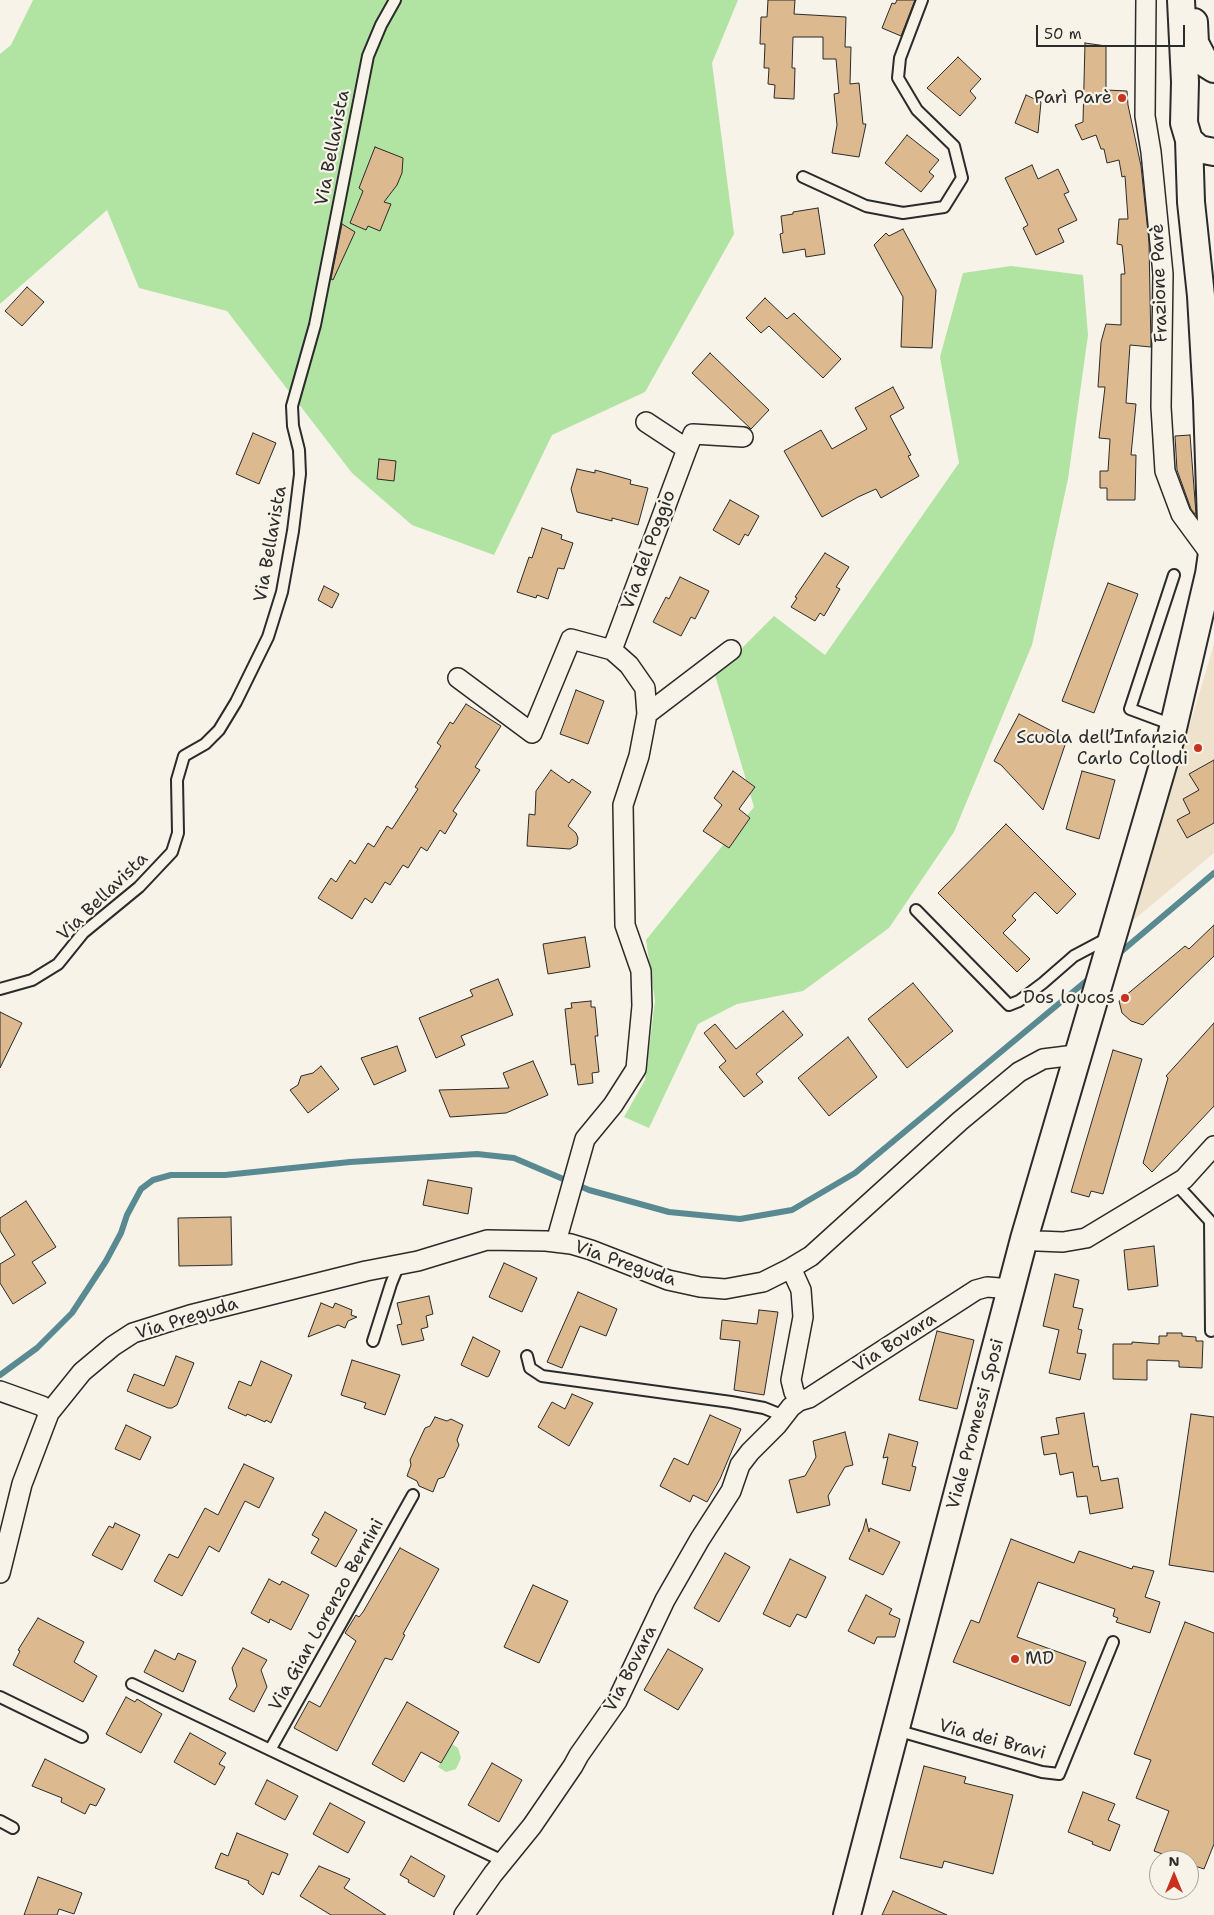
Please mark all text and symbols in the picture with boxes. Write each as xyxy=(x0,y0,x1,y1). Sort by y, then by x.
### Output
scale bar xyxy=(1039,15,1188,47)
text: 50 m xyxy=(1044,24,1082,44)
place label: Parì Parè xyxy=(1034,87,1112,109)
street label: Via Bellavista xyxy=(311,88,355,208)
marker: Parì Parè xyxy=(1116,92,1128,104)
street label: Frazione Parè xyxy=(1147,223,1173,343)
street label: Via Bellavista xyxy=(250,484,292,604)
street label: Via del Poggio xyxy=(617,487,681,613)
place label: Scuola dell’Infanzia Carlo Collodi xyxy=(1016,727,1188,770)
marker: Scuola dell’Infanzia Carlo Collodi xyxy=(1192,742,1204,754)
street label: Via Bellavista xyxy=(53,848,153,946)
place label: Dos loucos xyxy=(1023,987,1115,1009)
marker: Dos loucos xyxy=(1119,992,1131,1004)
street label: Via Preguda xyxy=(571,1237,679,1291)
street label: Via Preguda xyxy=(133,1293,241,1345)
street label: Via Bovara xyxy=(850,1308,940,1378)
street label: Viale Promessi Sposi xyxy=(943,1336,1009,1512)
street label: Via Gian Lorenzo Bernini xyxy=(265,1515,389,1715)
street label: Via Bovara xyxy=(600,1622,662,1716)
place label: MD xyxy=(1025,1648,1054,1670)
marker: MD xyxy=(1009,1653,1021,1665)
street label: Via dei Bravi xyxy=(936,1715,1048,1765)
north arrow xyxy=(1149,1850,1199,1900)
text: N xyxy=(1168,1852,1180,1870)

